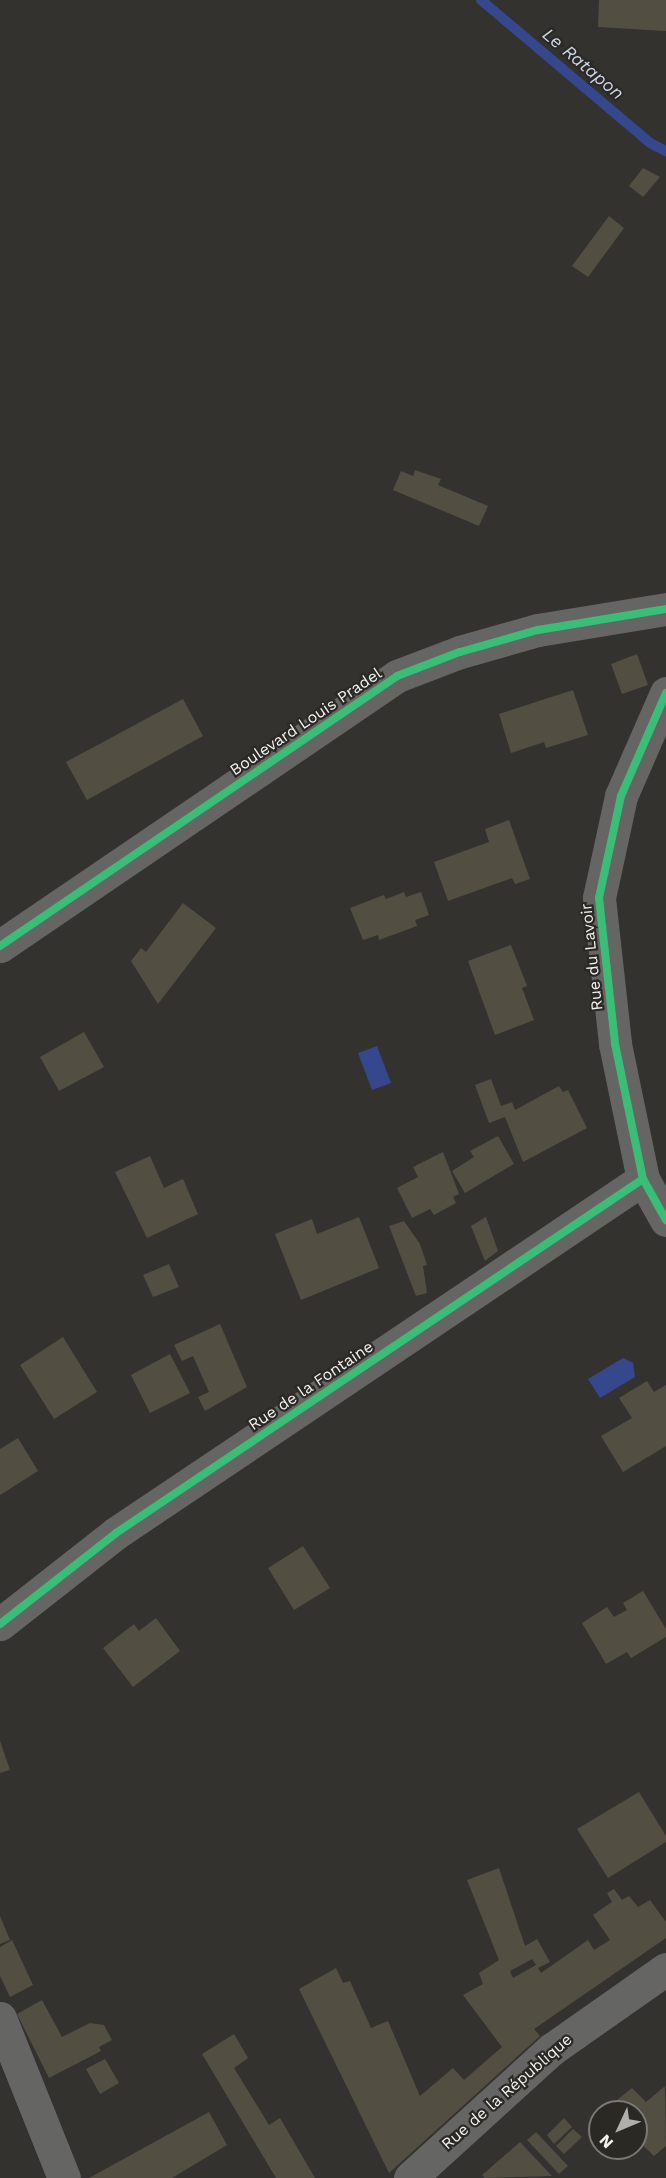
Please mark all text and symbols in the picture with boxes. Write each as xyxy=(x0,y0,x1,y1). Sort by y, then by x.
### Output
water label: Le Ratapon xyxy=(538,24,628,104)
street label: Boulevard Louis Pradel xyxy=(226,664,386,780)
street label: Rue du Lavoir xyxy=(577,903,607,1011)
street label: Rue de la Fontaine xyxy=(245,1337,377,1435)
street label: Rue de la République xyxy=(438,2030,576,2154)
north arrow xyxy=(588,2100,648,2160)
text: N xyxy=(595,2131,617,2152)

